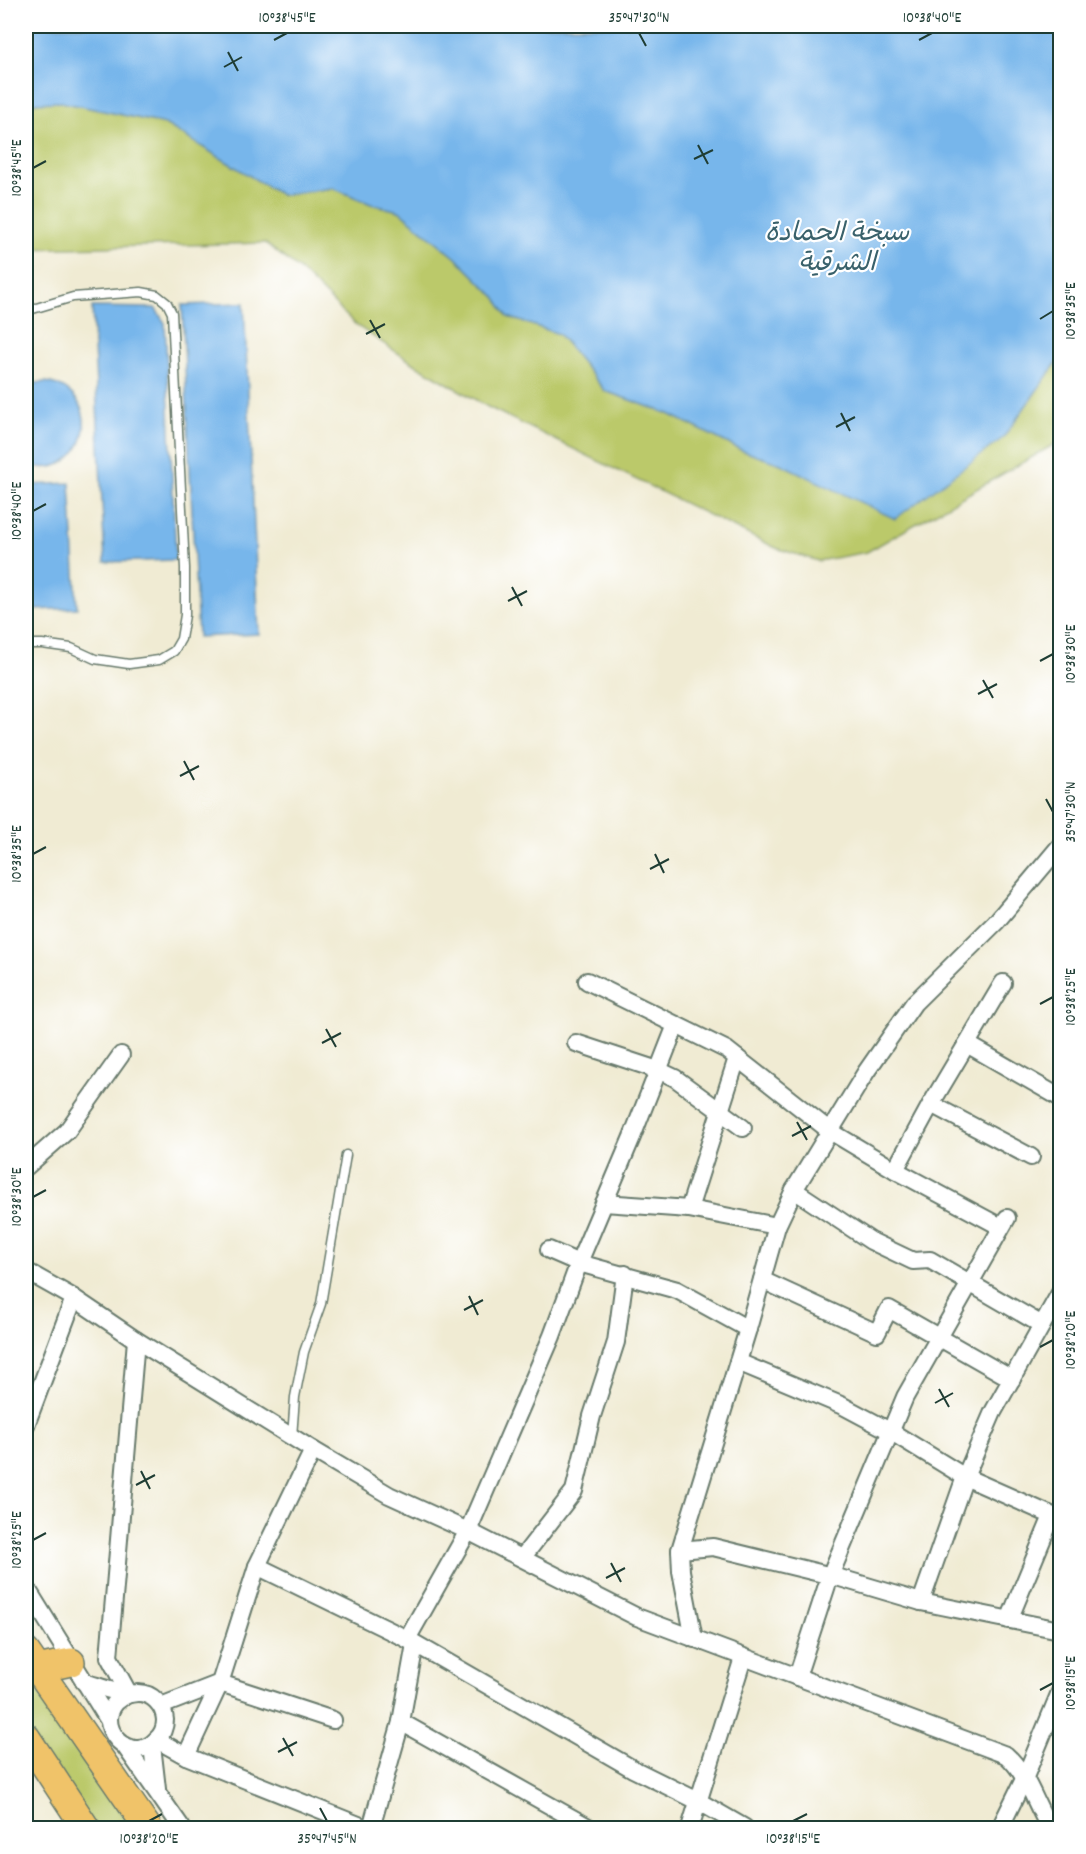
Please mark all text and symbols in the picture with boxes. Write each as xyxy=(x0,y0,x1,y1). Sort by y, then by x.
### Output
text: 10°38'45"E xyxy=(258,8,316,30)
text: 35°47'30"N xyxy=(609,8,669,30)
text: 10°38'40"E xyxy=(903,8,961,30)
text: 10°38'45"E xyxy=(7,139,29,197)
water label: سبخة الحمادة الشرقية xyxy=(765,216,910,283)
text: 10°38'35"E xyxy=(1061,282,1083,340)
text: 10°38'40"E xyxy=(7,482,29,540)
text: 10°38'30"E xyxy=(1061,624,1083,683)
text: 35°47'30"N xyxy=(1061,782,1083,842)
text: 10°38'35"E xyxy=(7,825,29,883)
text: 10°38'25"E xyxy=(1061,968,1083,1026)
text: 10°38'30"E xyxy=(7,1167,29,1226)
text: 10°38'20"E xyxy=(1061,1310,1083,1369)
text: 10°38'25"E xyxy=(7,1511,29,1569)
text: 10°38'15"E xyxy=(1061,1656,1083,1710)
text: 10°38'20"E xyxy=(120,1829,179,1851)
text: 35°47'45"N xyxy=(297,1829,357,1851)
text: 10°38'15"E xyxy=(766,1829,820,1851)

